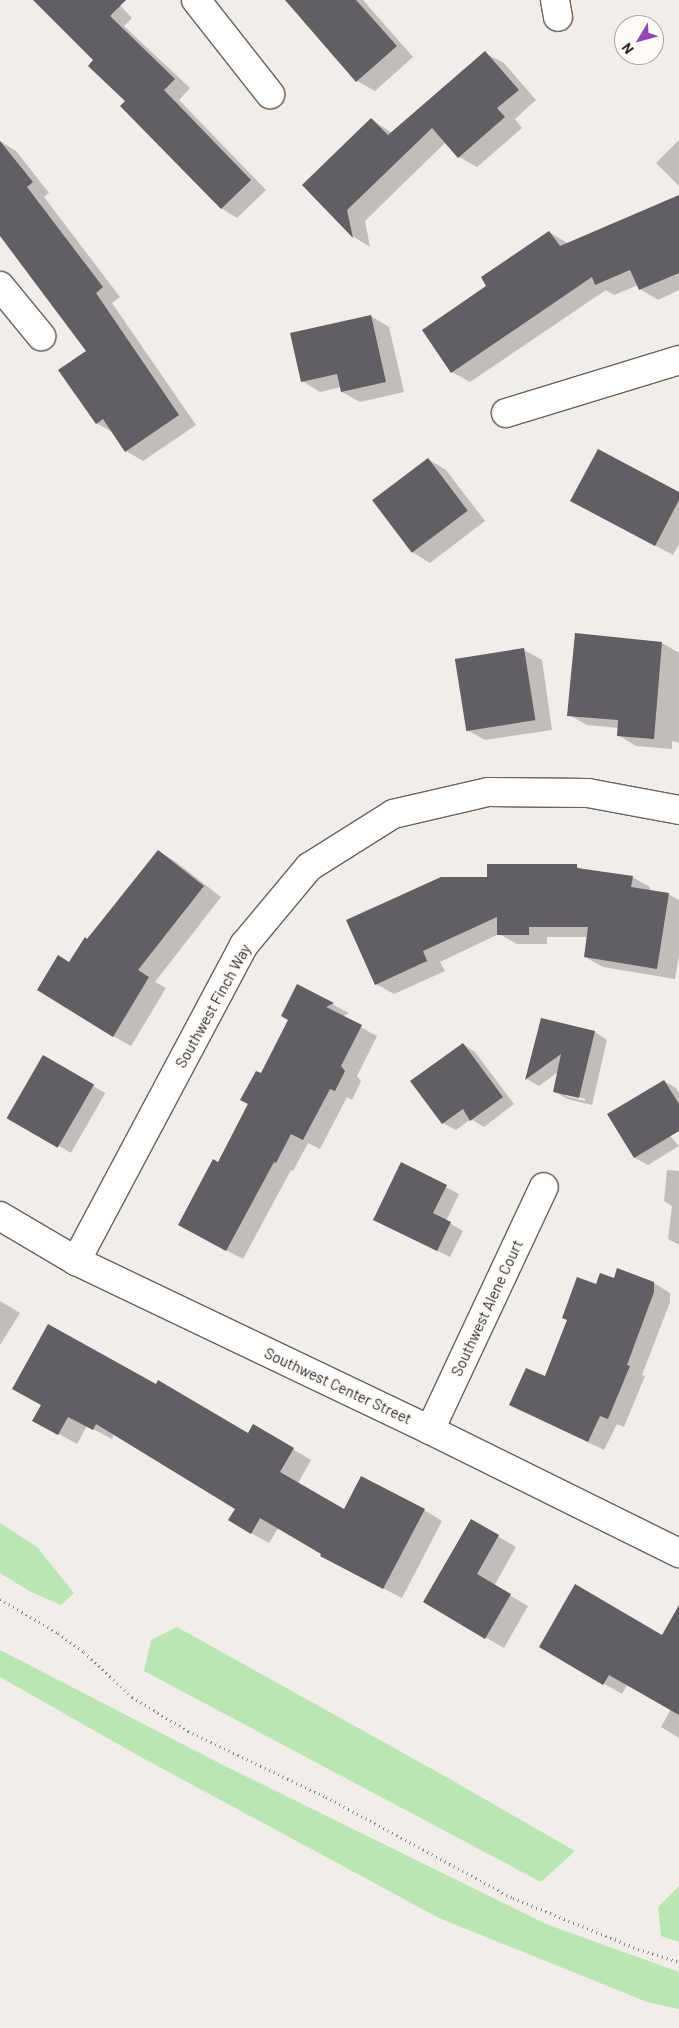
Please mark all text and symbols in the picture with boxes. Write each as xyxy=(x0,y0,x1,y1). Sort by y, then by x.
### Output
north arrow xyxy=(614,15,664,65)
text: N xyxy=(618,40,637,58)
street label: Southwest Finch Way xyxy=(172,941,254,1071)
street label: Southwest Alene Court xyxy=(447,1237,527,1379)
street label: Southwest Center Street xyxy=(262,1344,414,1428)

